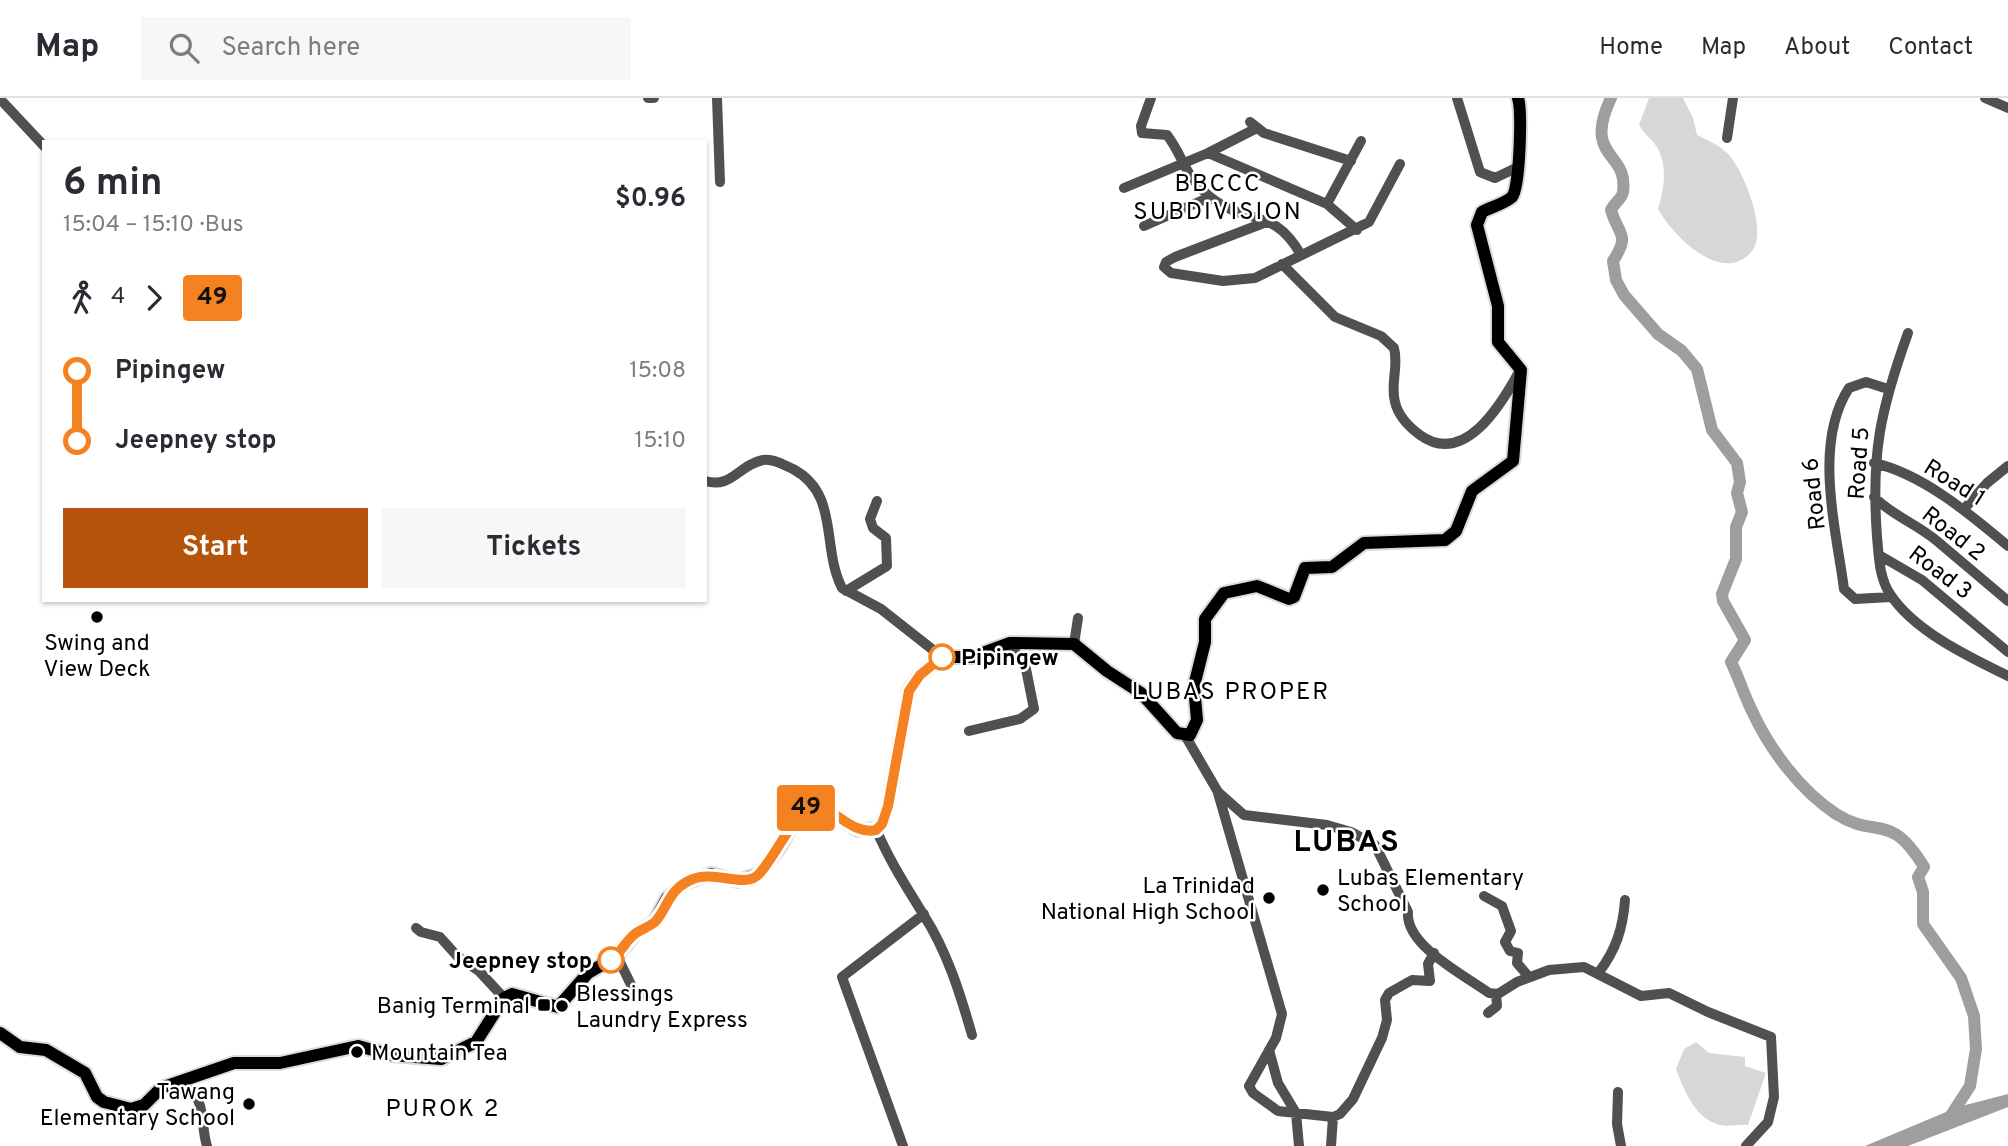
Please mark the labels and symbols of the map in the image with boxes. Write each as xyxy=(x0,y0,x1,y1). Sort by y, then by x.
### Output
district label: BBCCC SUBDIVISION xyxy=(1133,170,1303,228)
street label: Road 5 xyxy=(1843,426,1878,501)
street label: Road 1 xyxy=(1917,454,1990,514)
street label: Road 6 xyxy=(1797,456,1834,531)
street label: Road 2 xyxy=(1915,501,1990,569)
street label: Road 3 xyxy=(1902,541,1977,607)
marker: Swing and View Deck xyxy=(89,609,105,625)
place label: Swing and View Deck xyxy=(44,630,150,685)
marker: Pipingew xyxy=(929,644,955,670)
place label: Pipingew xyxy=(961,645,1059,674)
district label: LUBAS PROPER xyxy=(1132,678,1330,708)
line badge: 49 xyxy=(774,785,838,831)
district label: LUBAS xyxy=(1293,825,1401,862)
place label: Lubas Elementary School xyxy=(1337,865,1524,920)
place label: La Trinidad National High School xyxy=(1041,873,1255,928)
marker: Lubas Elementary School xyxy=(1315,882,1331,898)
marker: La Trinidad National High School xyxy=(1261,890,1277,906)
marker: Jeepney stop xyxy=(598,947,624,973)
place label: Jeepney stop xyxy=(449,948,592,977)
place label: Blessings Laundry Express xyxy=(576,981,748,1036)
place label: Banig Terminal xyxy=(377,993,530,1022)
marker: Banig Terminal xyxy=(536,997,552,1013)
marker: Blessings Laundry Express xyxy=(554,998,570,1014)
place label: Mountain Tea xyxy=(371,1040,508,1069)
marker: Mountain Tea xyxy=(349,1044,365,1060)
place label: Tawang Elementary School xyxy=(40,1079,235,1134)
district label: PUROK 2 xyxy=(385,1095,501,1125)
marker: Tawang Elementary School xyxy=(241,1096,257,1112)

